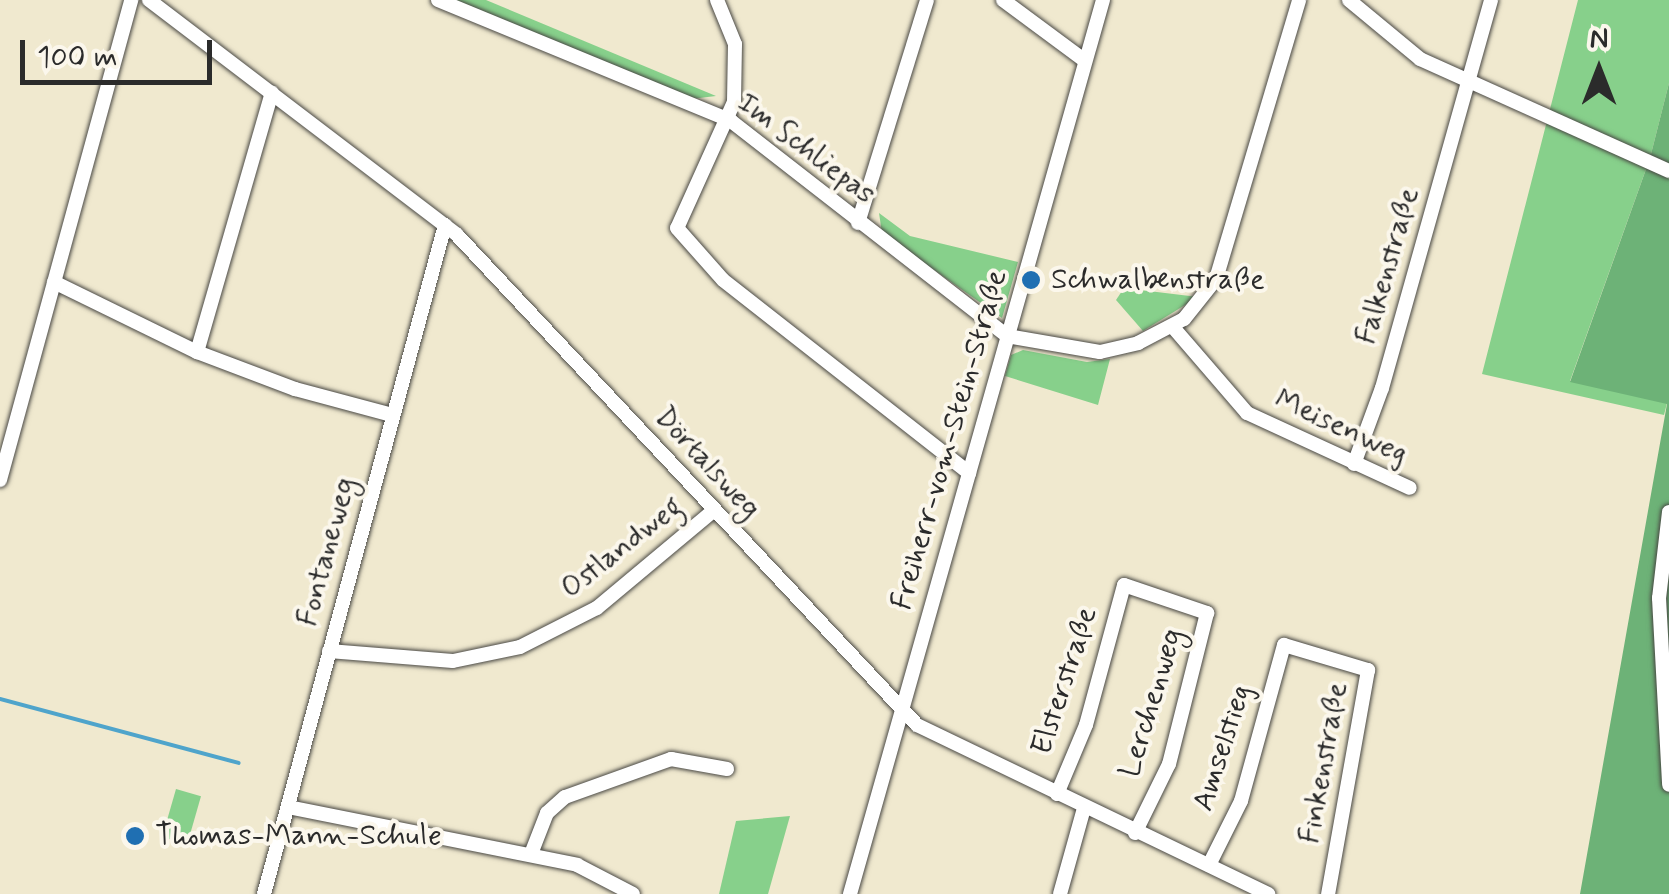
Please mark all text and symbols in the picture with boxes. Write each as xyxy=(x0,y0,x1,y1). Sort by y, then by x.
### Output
scale bar xyxy=(25,20,218,82)
north arrow xyxy=(1549,20,1649,120)
text: N xyxy=(1590,21,1608,58)
text: 100 m xyxy=(37,38,118,77)
street label: Im Schliepas xyxy=(729,85,883,213)
street label: Falkenstraße xyxy=(1349,184,1427,348)
place label: Schwalbenstraße xyxy=(1051,262,1265,298)
street label: Freiherr-vom-Stein-Straße xyxy=(884,266,1016,614)
marker: Schwalbenstraße xyxy=(1020,269,1042,291)
street label: Meisenweg xyxy=(1269,382,1413,472)
street label: Dörtalsweg xyxy=(646,400,768,526)
street label: Fontaneweg xyxy=(290,474,364,630)
street label: Ostlandweg xyxy=(554,489,690,607)
street label: Elsterstraße xyxy=(1024,603,1106,759)
street label: Lerchenweg xyxy=(1112,624,1192,782)
street label: Amselstieg xyxy=(1186,680,1260,816)
street label: Finkenstraße xyxy=(1292,680,1356,846)
place label: Thomas-Mann-Schule xyxy=(155,818,442,854)
marker: Thomas-Mann-Schule xyxy=(124,825,146,847)

